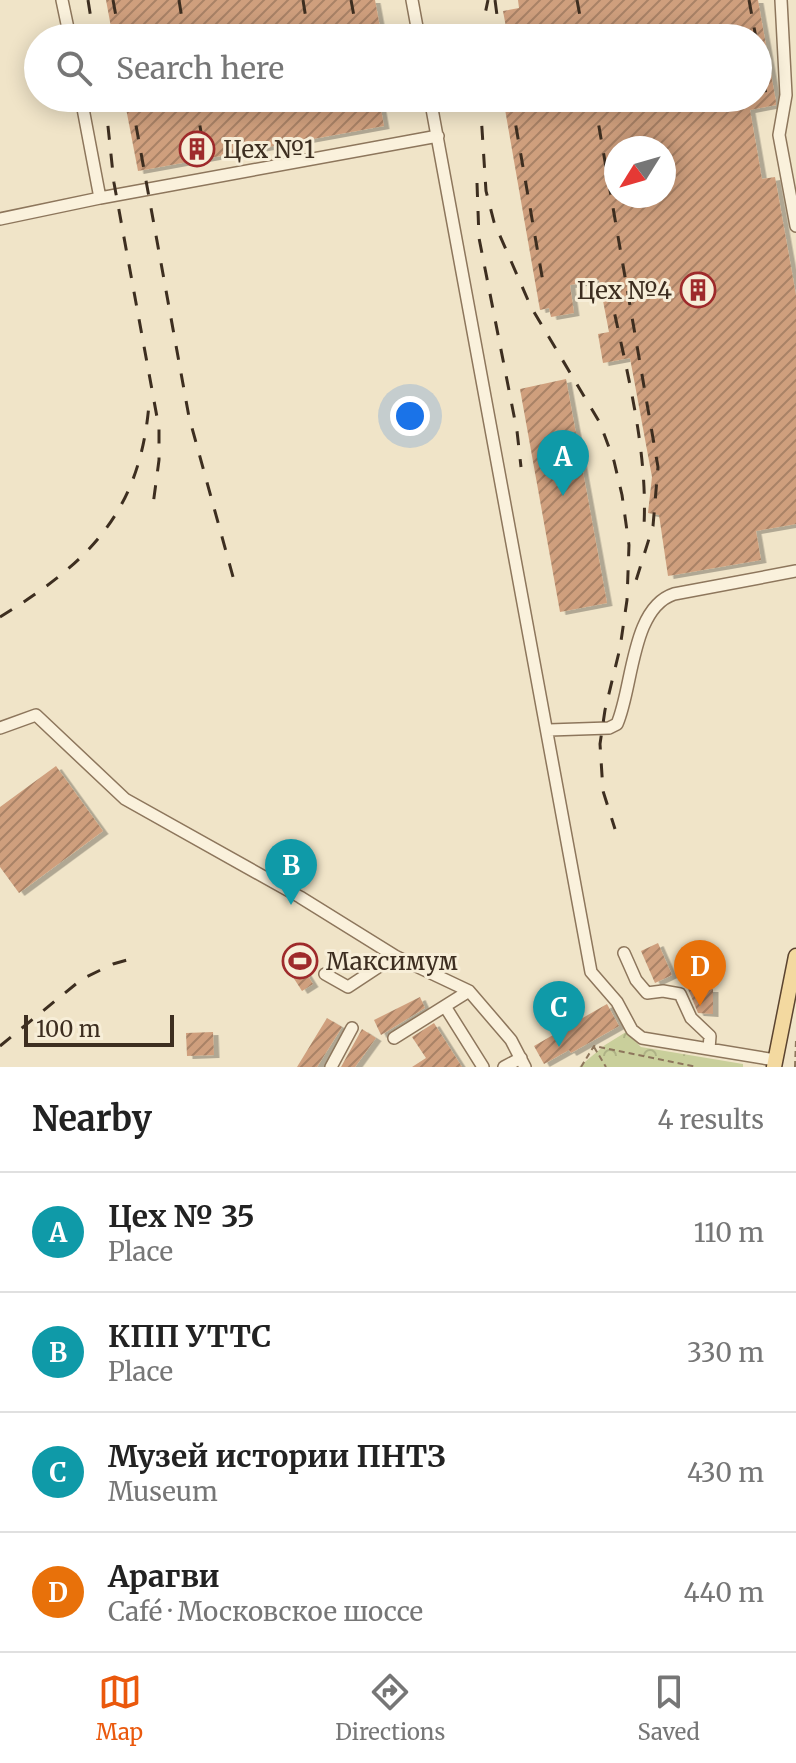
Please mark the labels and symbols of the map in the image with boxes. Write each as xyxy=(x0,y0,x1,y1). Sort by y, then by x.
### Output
building icon: Цех №1 xyxy=(178,130,216,168)
place label: Цех №1 xyxy=(223,134,315,165)
north arrow xyxy=(604,136,676,208)
building icon: Цех №4 xyxy=(679,271,717,309)
place label: Цех №4 xyxy=(577,275,672,306)
your location xyxy=(390,396,430,436)
pin: A xyxy=(537,430,589,496)
pin: B xyxy=(265,839,317,905)
pin: D xyxy=(674,940,726,1006)
sports icon: Максимум xyxy=(281,942,319,980)
place label: Максимум xyxy=(326,946,458,977)
pin: C xyxy=(533,981,585,1047)
scale bar xyxy=(24,1011,174,1047)

